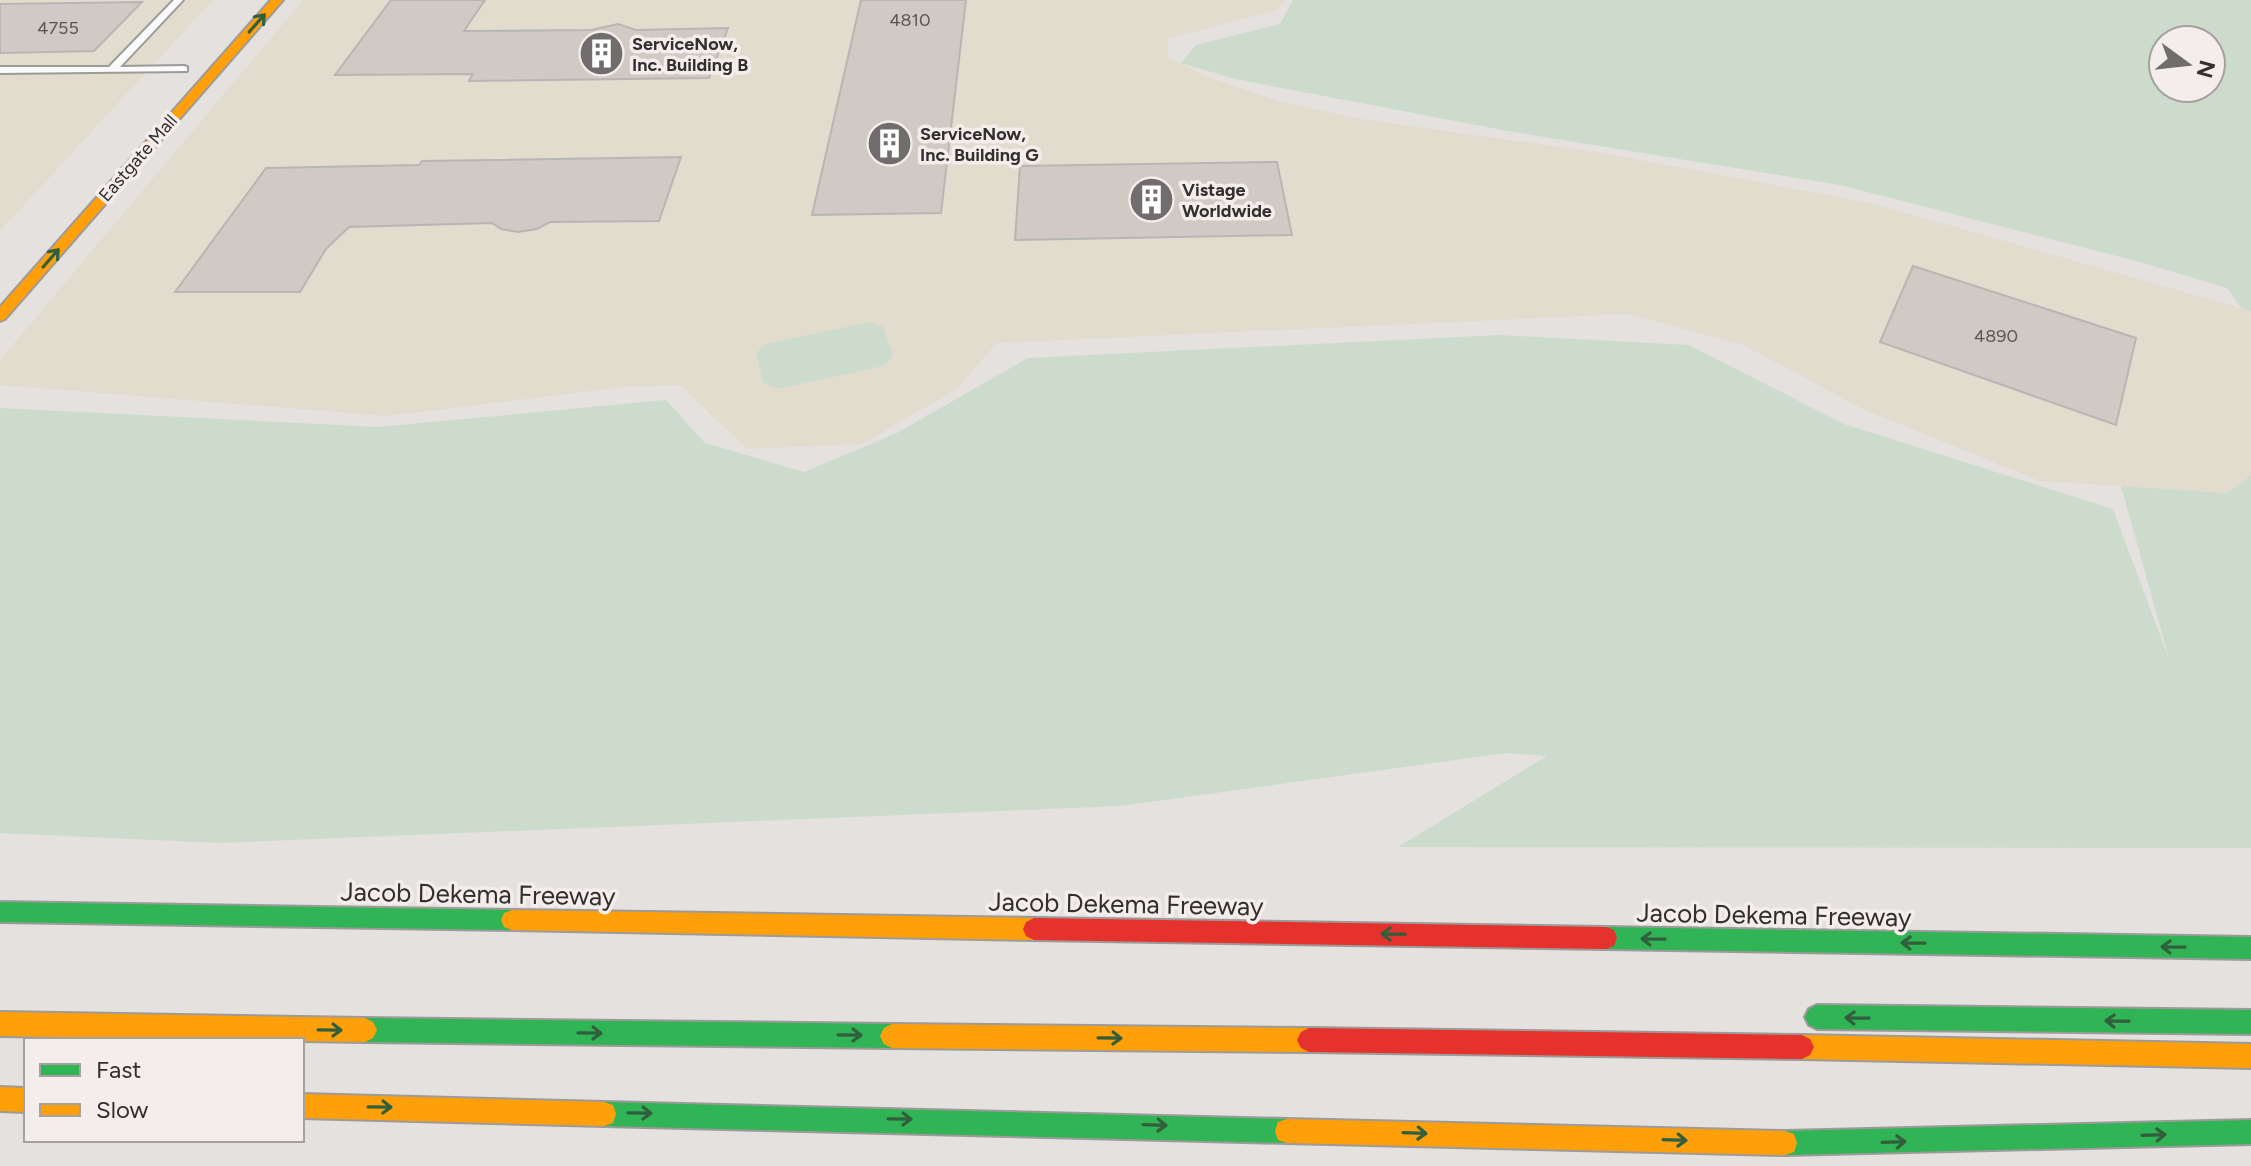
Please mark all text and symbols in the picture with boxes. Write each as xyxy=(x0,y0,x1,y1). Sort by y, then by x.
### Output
house number: 4810 xyxy=(889,9,931,31)
one-way arrow xyxy=(247,13,265,33)
house number: 4755 xyxy=(37,17,79,39)
north arrow xyxy=(2147,24,2227,104)
building icon: ServiceNow, Inc. Building B xyxy=(577,30,625,78)
place label: ServiceNow, Inc. Building B xyxy=(632,33,748,76)
text: N xyxy=(2191,57,2221,81)
street label: Eastgate Mall xyxy=(94,110,182,206)
building icon: ServiceNow, Inc. Building G xyxy=(865,120,913,168)
place label: ServiceNow, Inc. Building G xyxy=(920,123,1039,166)
building icon: Vistage Worldwide xyxy=(1127,176,1175,224)
place label: Vistage Worldwide xyxy=(1182,179,1272,222)
one-way arrow xyxy=(42,248,60,268)
house number: 4890 xyxy=(1974,325,2018,347)
street label: Jacob Dekema Freeway xyxy=(340,876,616,912)
street label: Jacob Dekema Freeway xyxy=(988,886,1264,922)
street label: Jacob Dekema Freeway xyxy=(1636,897,1912,933)
one-way arrow xyxy=(1380,927,1407,942)
one-way arrow xyxy=(1640,931,1667,947)
one-way arrow xyxy=(1900,935,1927,951)
one-way arrow xyxy=(2160,939,2187,955)
one-way arrow xyxy=(1844,1010,1871,1026)
one-way arrow xyxy=(2104,1013,2131,1028)
one-way arrow xyxy=(316,1022,343,1038)
one-way arrow xyxy=(576,1025,603,1040)
one-way arrow xyxy=(836,1027,863,1043)
one-way arrow xyxy=(1096,1030,1123,1046)
legend xyxy=(24,1038,304,1142)
text: Fast xyxy=(96,1055,141,1084)
text: Slow xyxy=(96,1095,149,1124)
one-way arrow xyxy=(366,1100,393,1115)
one-way arrow xyxy=(626,1106,653,1121)
one-way arrow xyxy=(886,1111,913,1127)
one-way arrow xyxy=(1141,1118,1168,1133)
one-way arrow xyxy=(1401,1125,1428,1140)
one-way arrow xyxy=(2140,1127,2167,1142)
one-way arrow xyxy=(1661,1133,1688,1148)
one-way arrow xyxy=(1880,1134,1907,1150)

